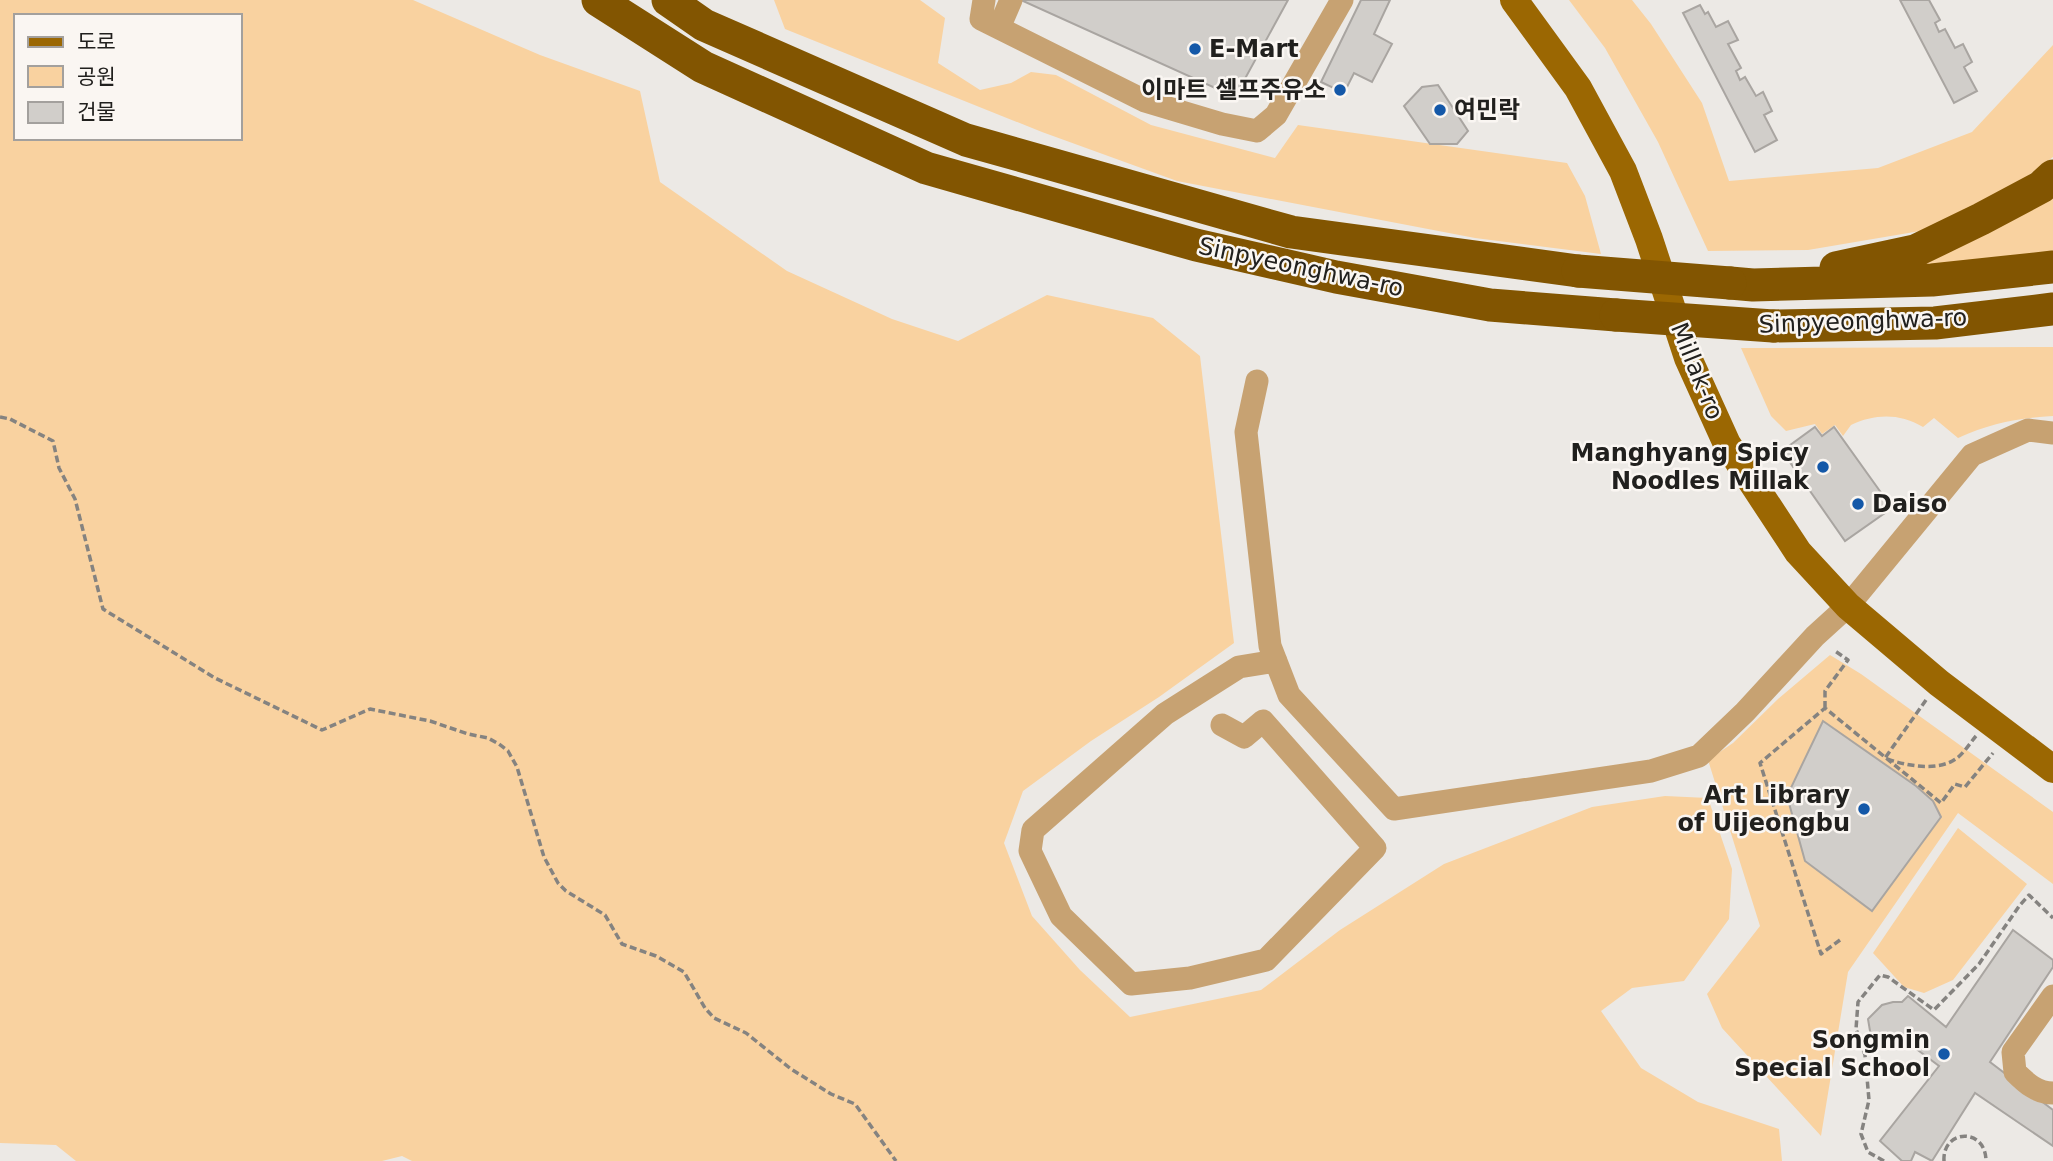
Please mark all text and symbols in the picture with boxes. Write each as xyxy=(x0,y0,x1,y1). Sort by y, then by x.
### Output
legend xyxy=(14,14,242,140)
text: 도로 xyxy=(77,30,116,54)
place label: E-Mart xyxy=(1209,35,1299,63)
marker: E-Mart xyxy=(1187,41,1203,57)
text: 공원 xyxy=(77,65,116,89)
place label: 이마트 셀프주유소 xyxy=(1141,76,1326,104)
marker: 이마트 셀프주유소 xyxy=(1332,82,1348,98)
place label: 여민락 xyxy=(1454,96,1520,124)
text: 건물 xyxy=(77,100,116,124)
marker: 여민락 xyxy=(1432,102,1448,118)
street label: Sinpyeonghwa-ro xyxy=(1196,232,1406,302)
street label: Sinpyeonghwa-ro xyxy=(1758,303,1968,339)
street label: Millak-ro xyxy=(1665,318,1729,424)
place label: Manghyang Spicy Noodles Millak xyxy=(1571,439,1810,495)
marker: Manghyang Spicy Noodles Millak xyxy=(1815,459,1831,475)
place label: Daiso xyxy=(1872,490,1947,518)
marker: Daiso xyxy=(1850,496,1866,512)
place label: Art Library of Uijeongbu xyxy=(1677,781,1850,837)
marker: Art Library of Uijeongbu xyxy=(1856,801,1872,817)
place label: Songmin Special School xyxy=(1734,1026,1930,1082)
marker: Songmin Special School xyxy=(1936,1046,1952,1062)

